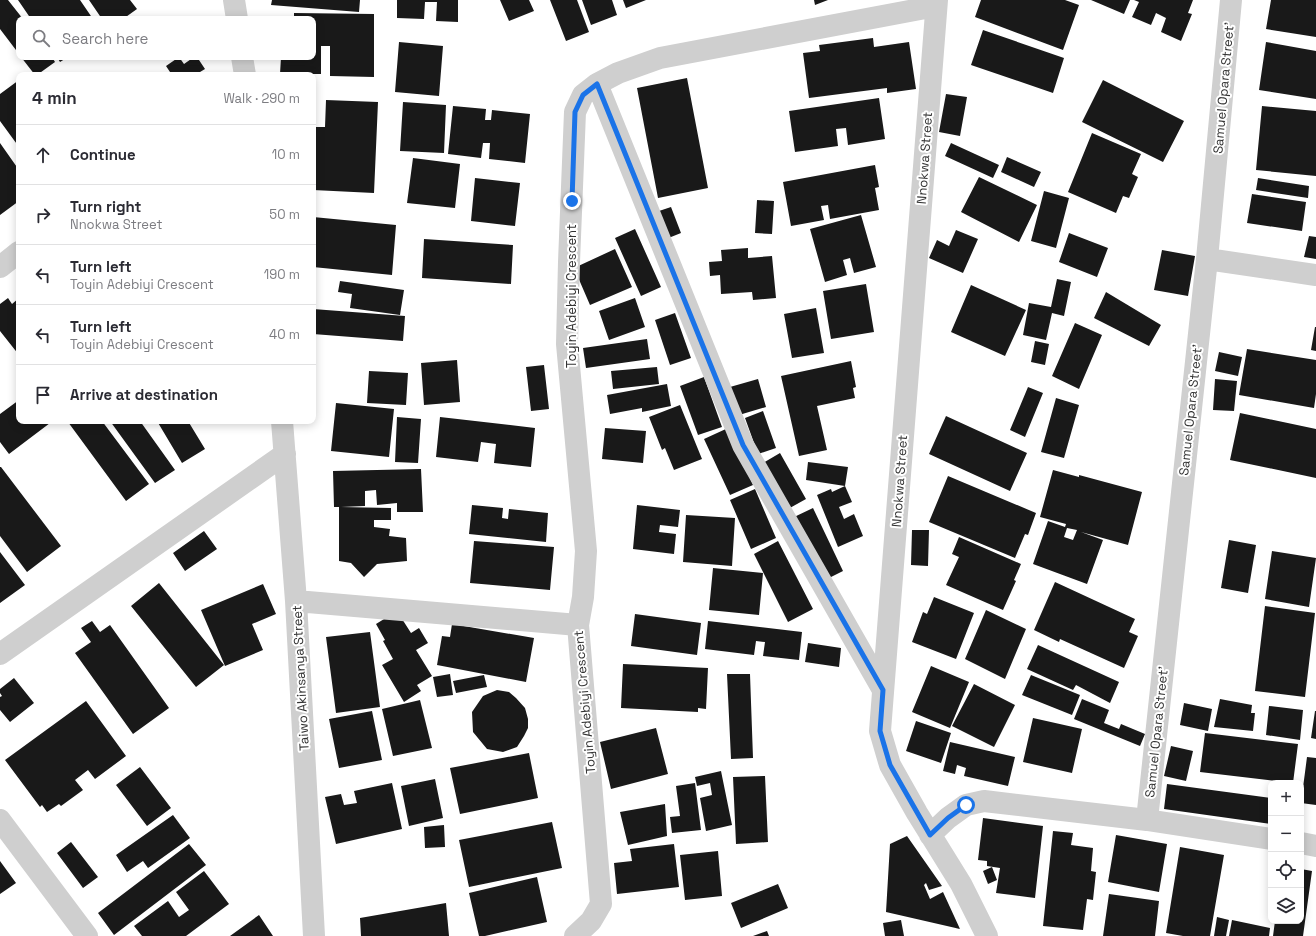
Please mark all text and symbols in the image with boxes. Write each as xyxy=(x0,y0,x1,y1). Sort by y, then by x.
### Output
search box xyxy=(16,16,316,60)
street label: Samuel Opara Street' xyxy=(1209,22,1238,154)
icon: search xyxy=(30,27,52,49)
text: Search here xyxy=(62,29,148,48)
text: 4 min xyxy=(32,87,77,109)
text: Walk · 290 m xyxy=(223,90,300,107)
street label: Nnokwa Street xyxy=(913,111,936,205)
icon: ahead xyxy=(32,144,54,166)
text: Continue xyxy=(70,145,136,164)
text: 10 m xyxy=(272,146,300,163)
route end xyxy=(563,192,581,210)
text: Turn right xyxy=(70,197,141,216)
icon: right xyxy=(32,204,54,226)
text: 50 m xyxy=(269,206,300,223)
text: Nnokwa Street xyxy=(70,216,162,233)
street label: Toyin Adebiyi Crescent xyxy=(563,224,580,368)
text: Turn left xyxy=(70,257,132,276)
icon: left xyxy=(32,264,54,286)
text: 190 m xyxy=(264,266,300,283)
text: Toyin Adebiyi Crescent xyxy=(70,276,214,293)
text: Turn left xyxy=(70,317,132,336)
icon: left xyxy=(32,324,54,346)
text: 40 m xyxy=(269,326,300,343)
text: Toyin Adebiyi Crescent xyxy=(70,336,214,353)
street label: Samuel Opara Street' xyxy=(1175,344,1206,476)
icon: arrive xyxy=(32,384,54,406)
text: Arrive at destination xyxy=(70,385,218,404)
street label: Nnokwa Street xyxy=(888,434,911,528)
street label: Taiwo Akinsanya Street xyxy=(288,605,313,751)
street label: Toyin Adebiyi Crescent xyxy=(570,630,599,774)
street label: Samuel Opara Street' xyxy=(1141,666,1172,798)
map controls xyxy=(1268,780,1304,924)
button: + xyxy=(1268,780,1304,816)
route start xyxy=(957,796,975,814)
button: − xyxy=(1268,816,1304,852)
button: locate xyxy=(1268,852,1304,888)
button: layers xyxy=(1268,888,1304,924)

